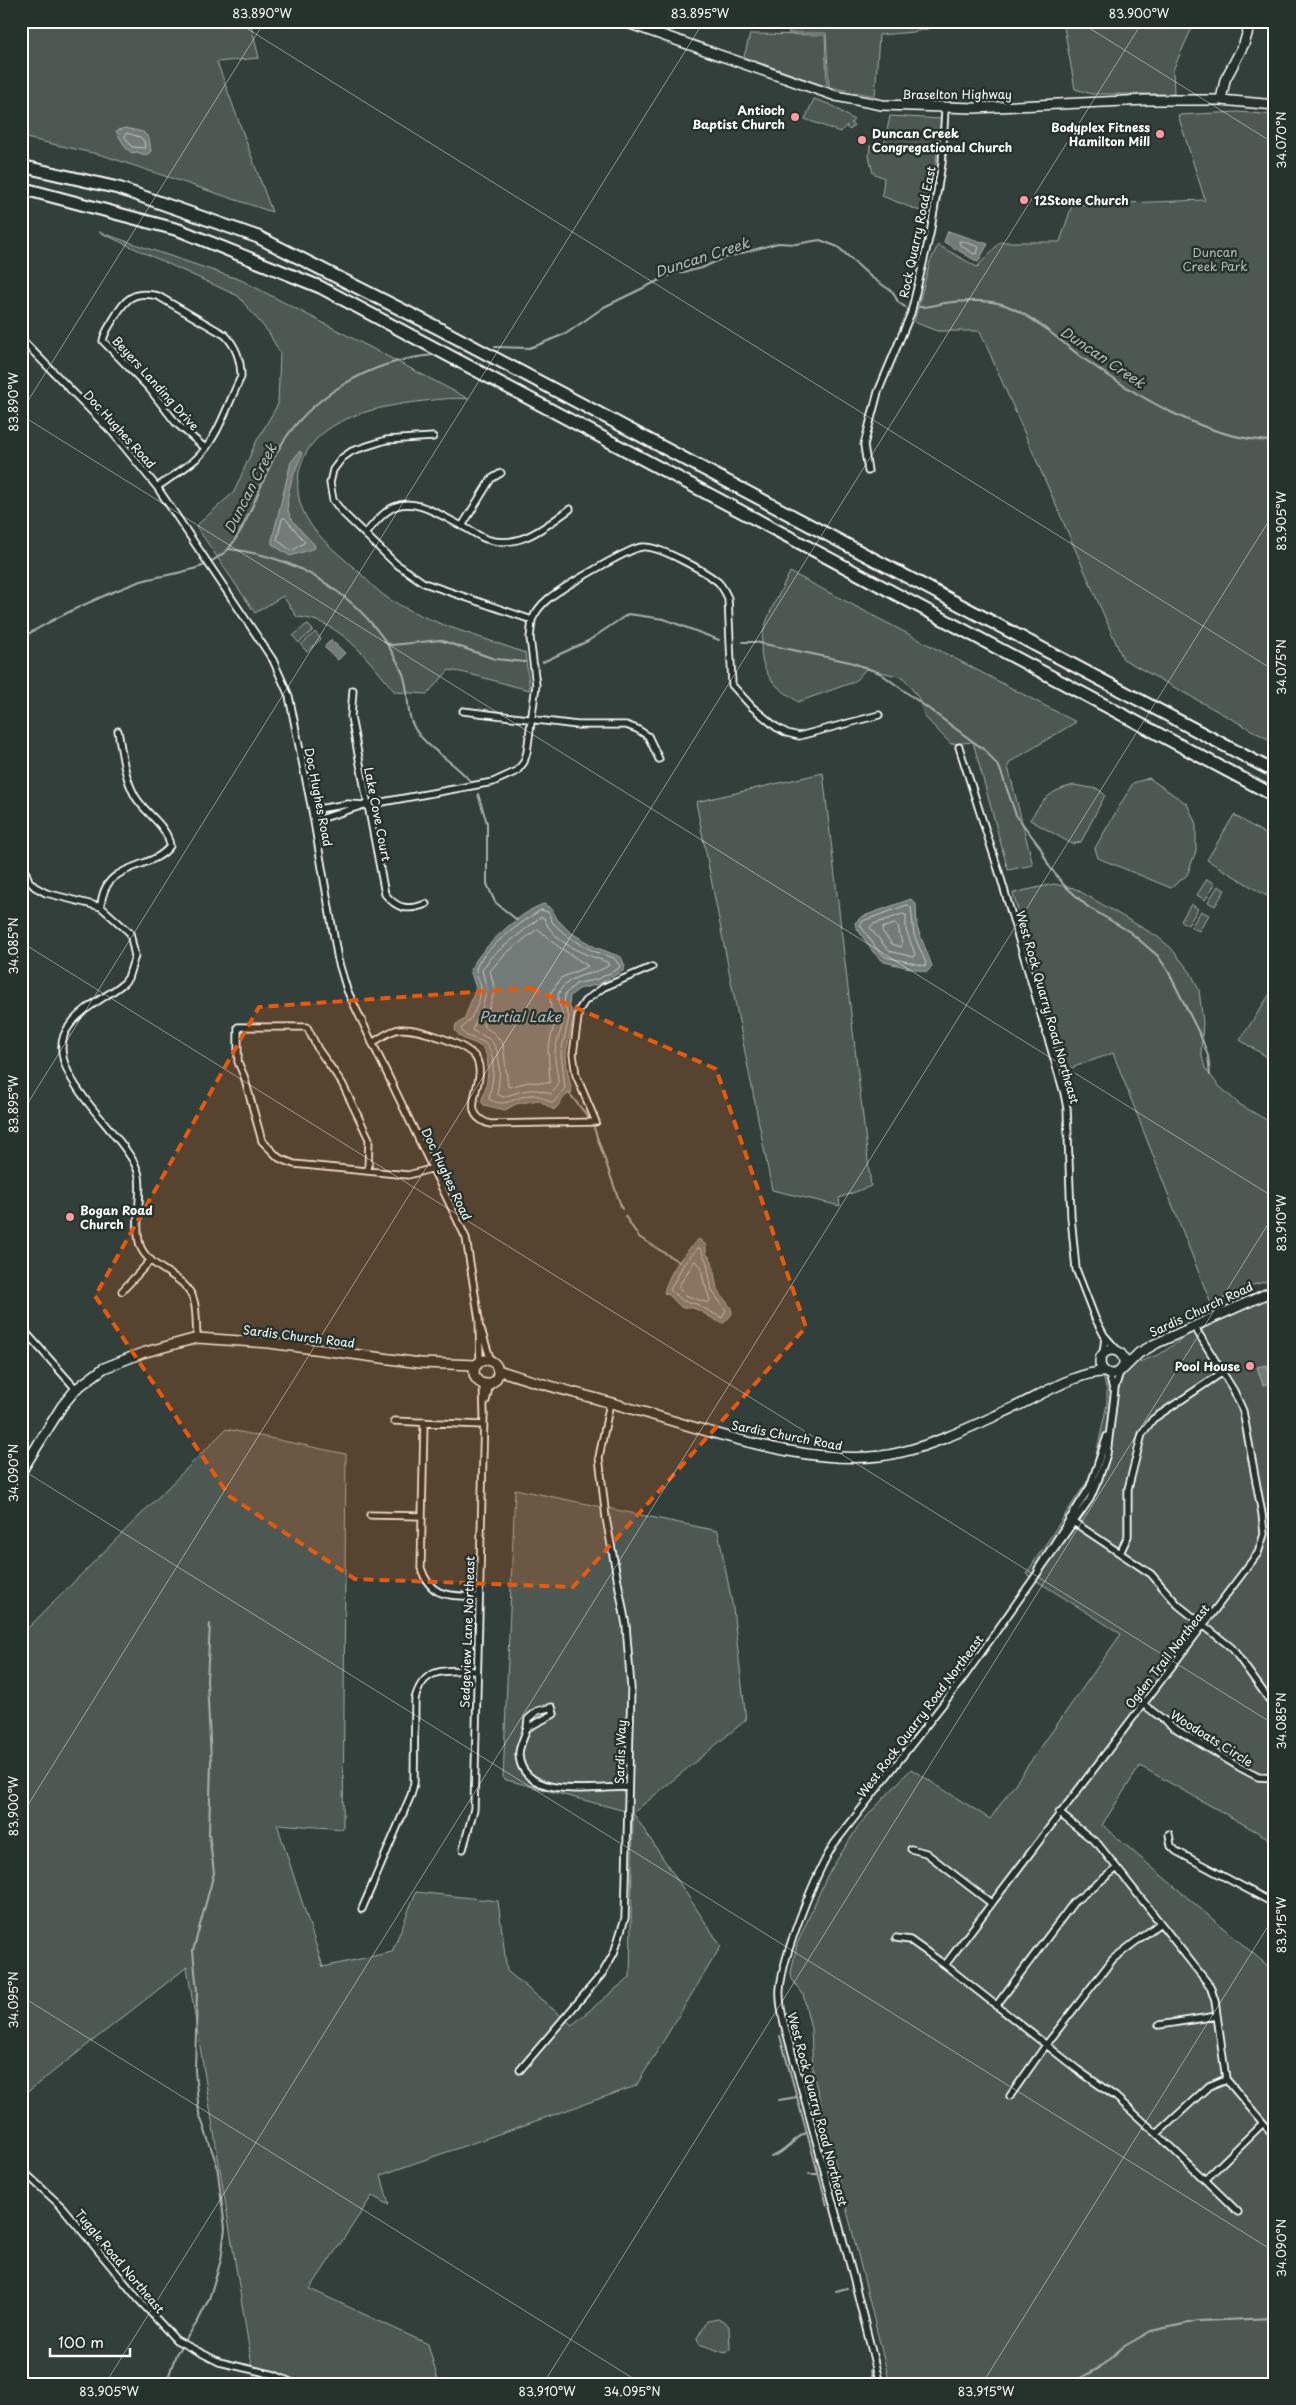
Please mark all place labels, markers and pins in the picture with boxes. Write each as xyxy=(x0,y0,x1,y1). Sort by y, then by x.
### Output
place label: Antioch Baptist Church xyxy=(692,101,785,133)
marker: Antioch Baptist Church xyxy=(789,111,801,123)
place label: Bodyplex Fitness Hamilton Mill xyxy=(1051,118,1150,150)
place label: Duncan Creek Congregational Church xyxy=(872,124,1012,156)
marker: Bodyplex Fitness Hamilton Mill xyxy=(1154,128,1166,140)
marker: Duncan Creek Congregational Church xyxy=(856,134,868,146)
place label: 12Stone Church xyxy=(1034,191,1129,209)
marker: 12Stone Church xyxy=(1018,194,1030,206)
place label: Bogan Road Church xyxy=(80,1201,153,1233)
marker: Bogan Road Church xyxy=(64,1211,76,1223)
place label: Pool House xyxy=(1175,1357,1240,1375)
marker: Pool House xyxy=(1244,1360,1256,1372)

